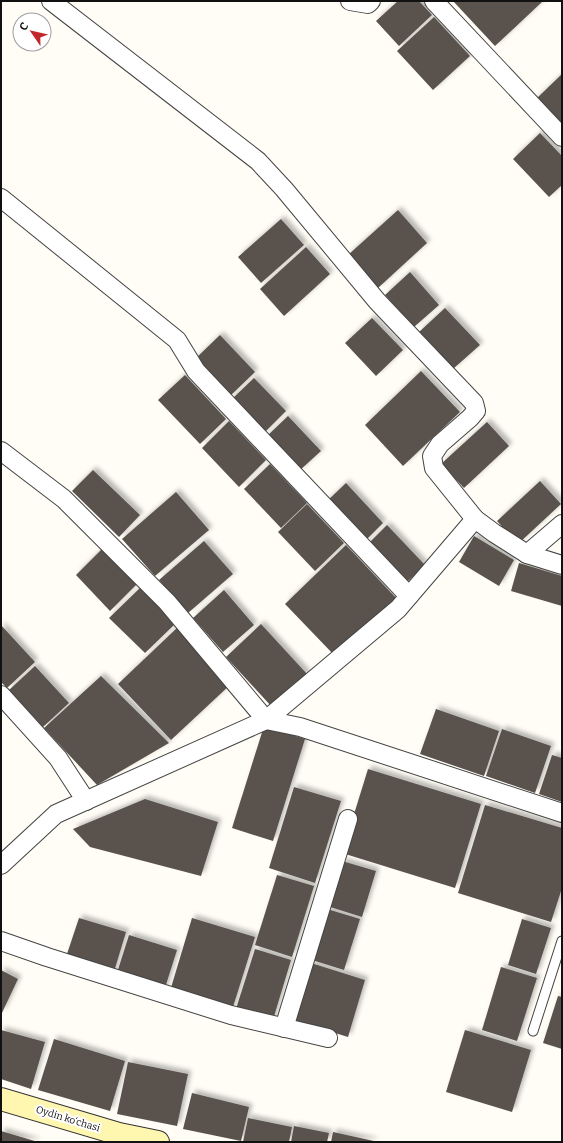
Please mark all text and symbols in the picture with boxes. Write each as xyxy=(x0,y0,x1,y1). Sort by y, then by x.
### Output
north arrow xyxy=(12,12,52,52)
text: С xyxy=(17,20,31,33)
street label: Oydin ko‘chasi xyxy=(34,1104,102,1134)

